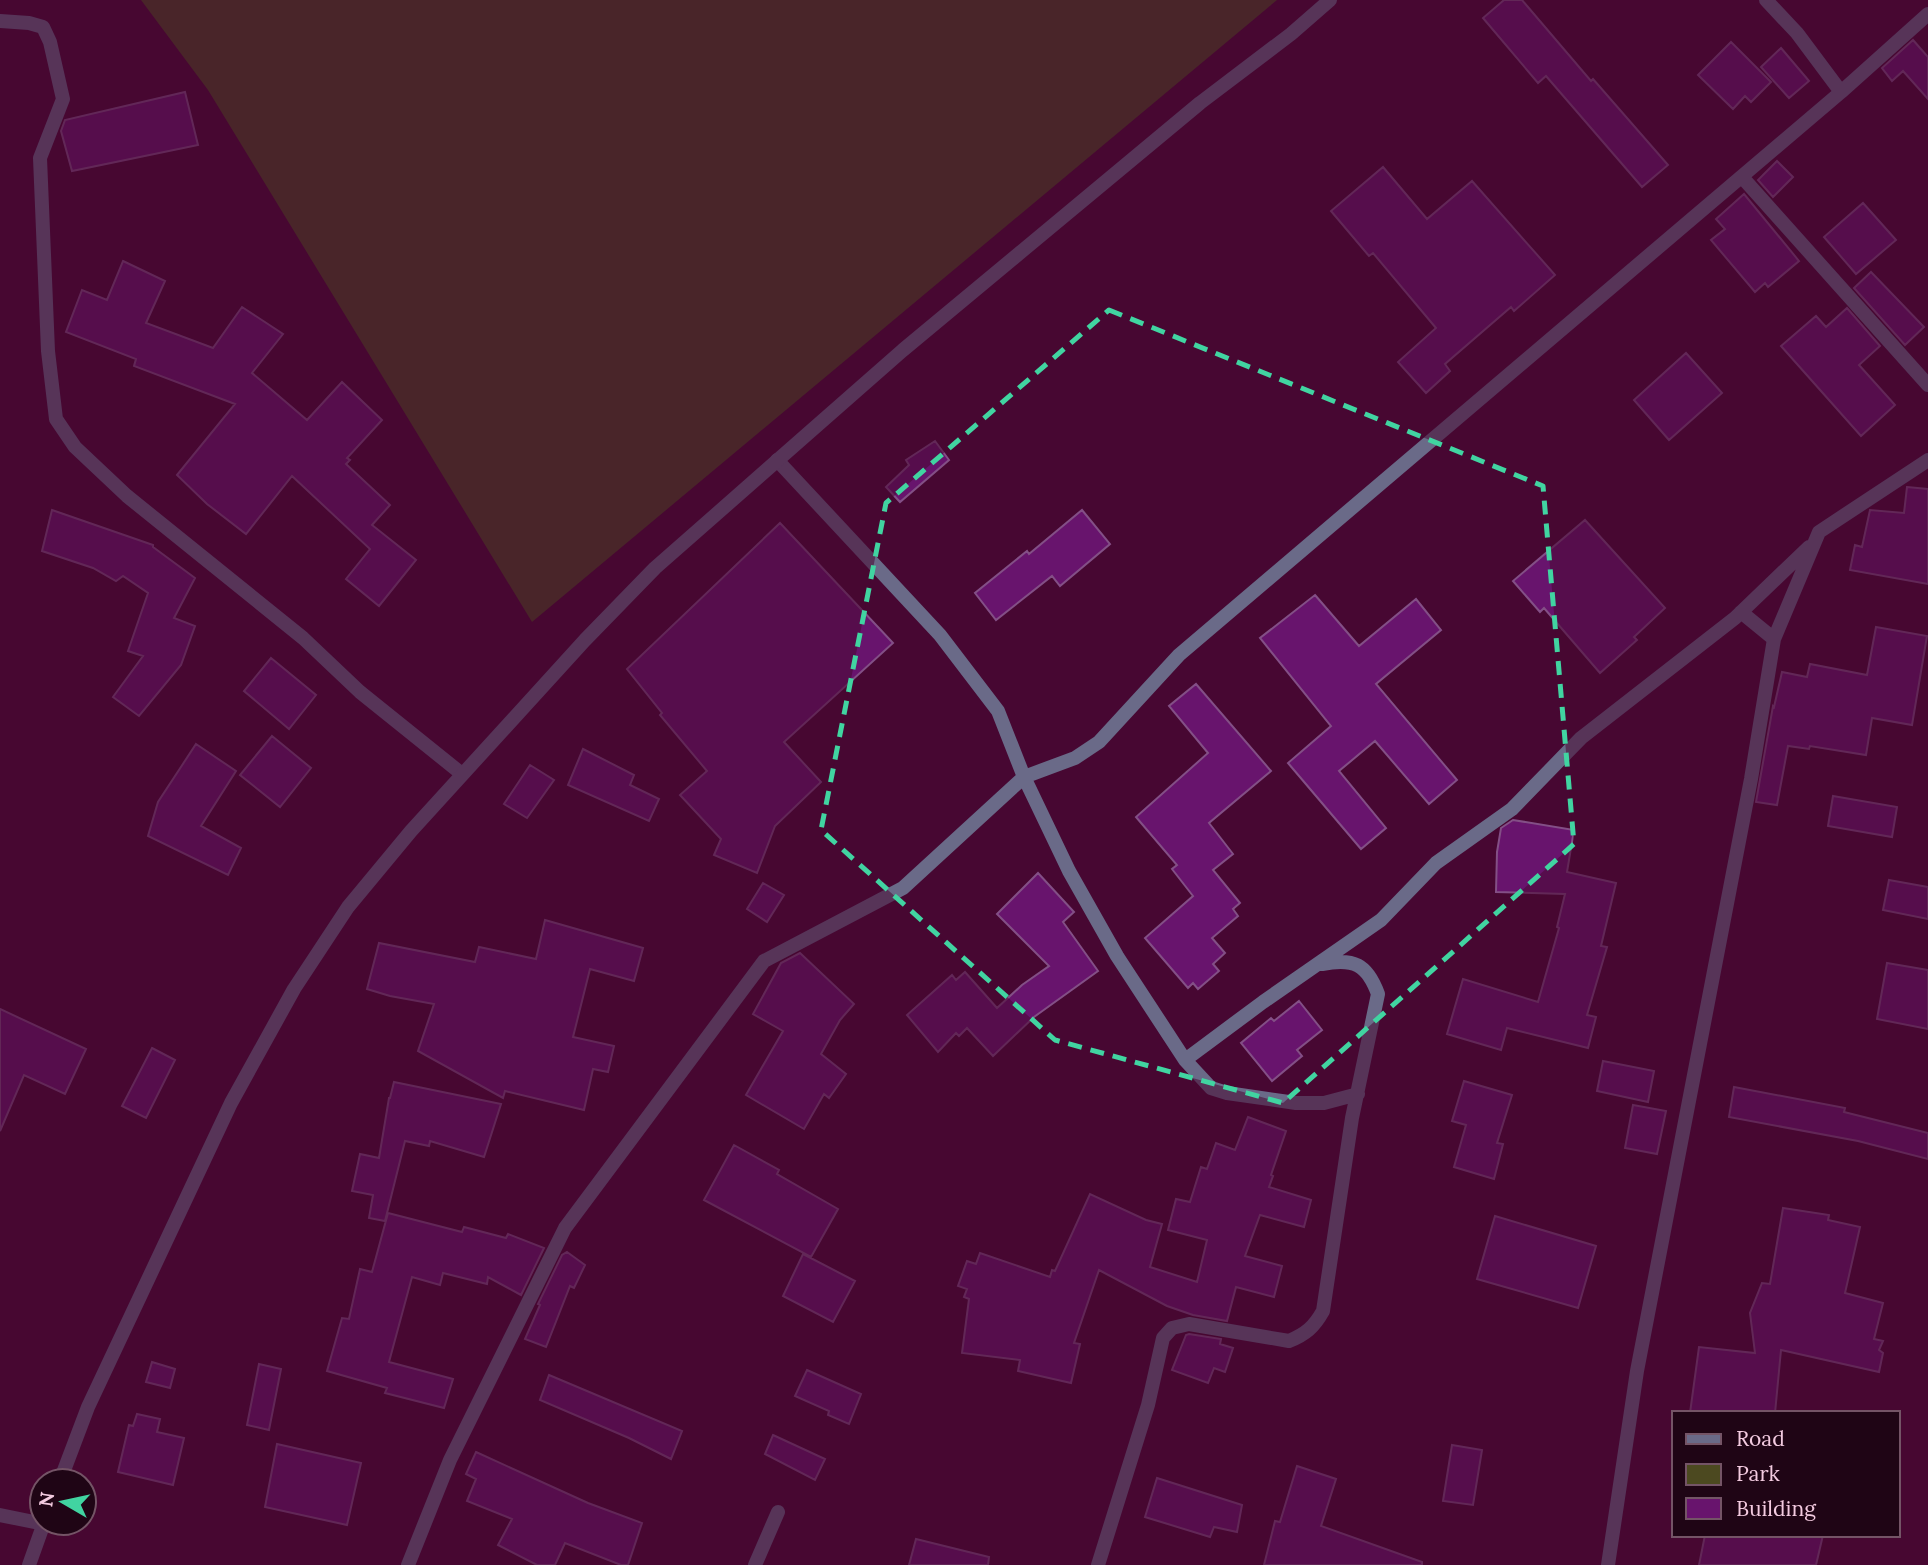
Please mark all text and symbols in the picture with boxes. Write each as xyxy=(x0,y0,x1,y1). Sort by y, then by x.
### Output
legend xyxy=(1672,1411,1900,1537)
text: Road xyxy=(1736,1425,1785,1452)
text: Park xyxy=(1736,1460,1780,1487)
north arrow xyxy=(28,1467,98,1537)
text: N xyxy=(33,1490,59,1508)
text: Building xyxy=(1736,1495,1816,1522)

